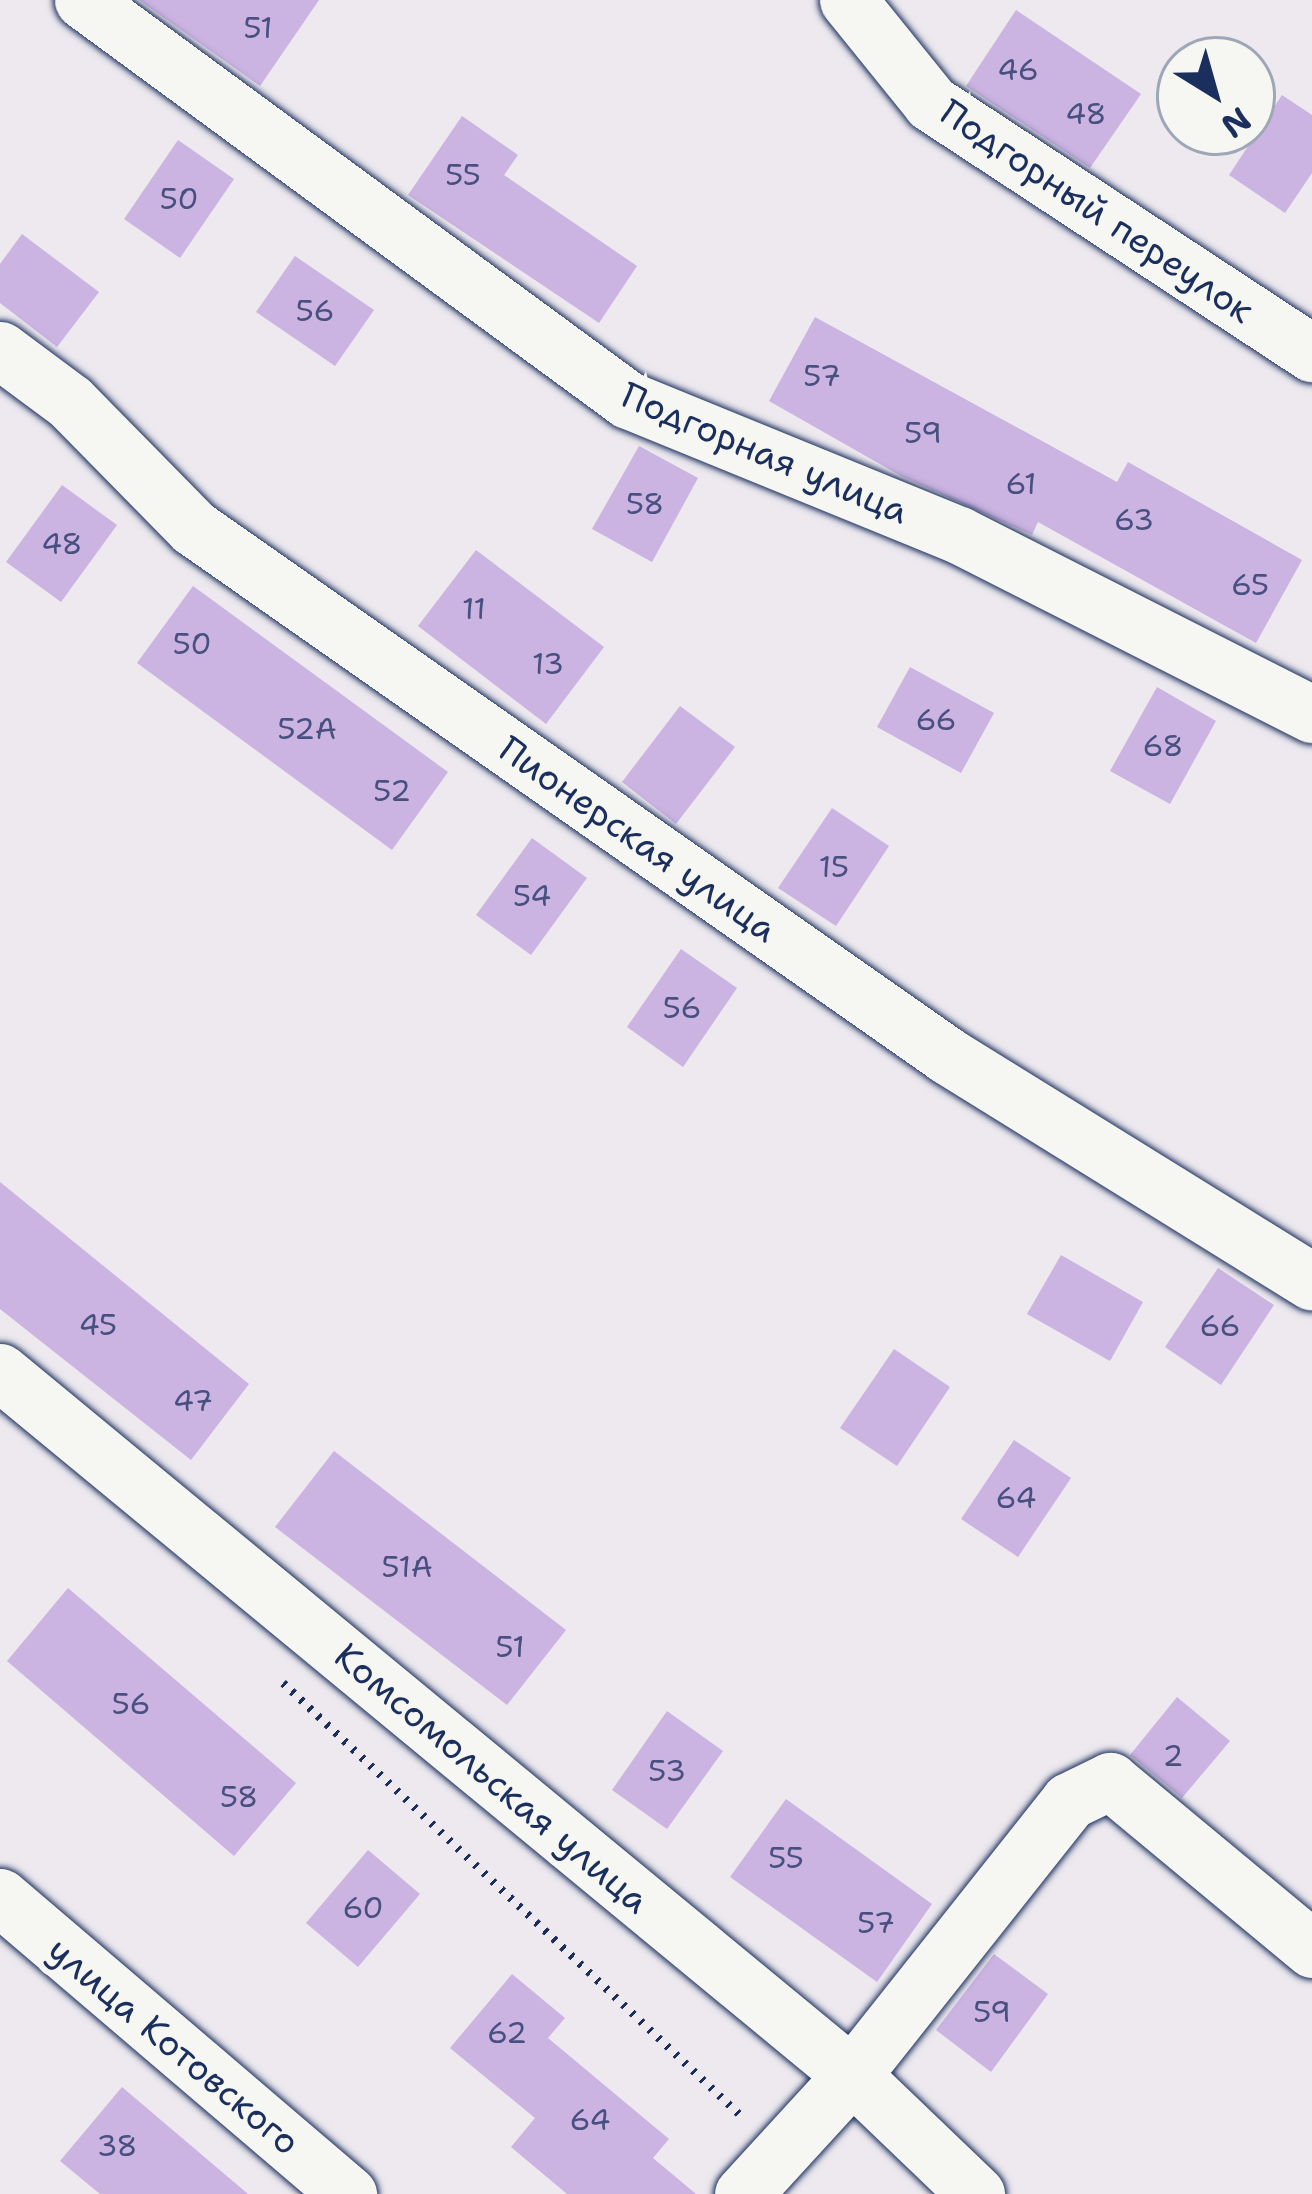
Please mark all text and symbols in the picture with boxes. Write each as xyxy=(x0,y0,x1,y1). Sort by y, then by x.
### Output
house number: 51 xyxy=(243,10,273,46)
north arrow xyxy=(1156,36,1276,156)
house number: 46 xyxy=(997,52,1039,88)
street label: Подгорный переулок xyxy=(932,90,1262,332)
house number: 48 xyxy=(1065,96,1107,132)
text: N xyxy=(1212,97,1260,149)
house number: 55 xyxy=(445,157,481,193)
house number: 50 xyxy=(159,181,199,217)
house number: 56 xyxy=(296,293,334,329)
house number: 57 xyxy=(803,358,841,394)
street label: Подгорная улица xyxy=(615,373,915,533)
house number: 59 xyxy=(904,415,942,451)
house number: 61 xyxy=(1005,466,1037,502)
house number: 58 xyxy=(626,486,664,522)
house number: 63 xyxy=(1114,502,1154,538)
house number: 48 xyxy=(41,526,83,562)
house number: 65 xyxy=(1231,567,1269,603)
house number: 11 xyxy=(462,591,486,627)
house number: 50 xyxy=(172,626,212,662)
house number: 13 xyxy=(532,646,564,682)
house number: 66 xyxy=(915,702,957,738)
house number: 52А xyxy=(277,711,337,747)
street label: Пионерская улица xyxy=(491,727,785,951)
house number: 68 xyxy=(1143,728,1183,764)
house number: 52 xyxy=(373,773,411,809)
house number: 15 xyxy=(819,849,849,885)
house number: 54 xyxy=(513,878,551,914)
house number: 56 xyxy=(663,990,701,1026)
house number: 45 xyxy=(79,1307,117,1343)
house number: 66 xyxy=(1199,1308,1241,1344)
house number: 47 xyxy=(173,1383,213,1419)
house number: 64 xyxy=(996,1480,1036,1516)
house number: 51А xyxy=(381,1549,433,1585)
house number: 51 xyxy=(495,1629,525,1665)
street label: Комсомольская улица xyxy=(326,1634,658,1922)
house number: 56 xyxy=(112,1686,150,1722)
house number: 2 xyxy=(1163,1738,1183,1774)
house number: 53 xyxy=(648,1753,686,1789)
house number: 58 xyxy=(220,1779,258,1815)
house number: 55 xyxy=(768,1840,804,1876)
house number: 60 xyxy=(342,1890,384,1926)
house number: 57 xyxy=(857,1905,895,1941)
street label: улица Котовского xyxy=(39,1928,309,2164)
house number: 59 xyxy=(973,1994,1011,2030)
house number: 62 xyxy=(487,2015,527,2051)
house number: 64 xyxy=(570,2102,610,2138)
house number: 38 xyxy=(96,2128,138,2164)

